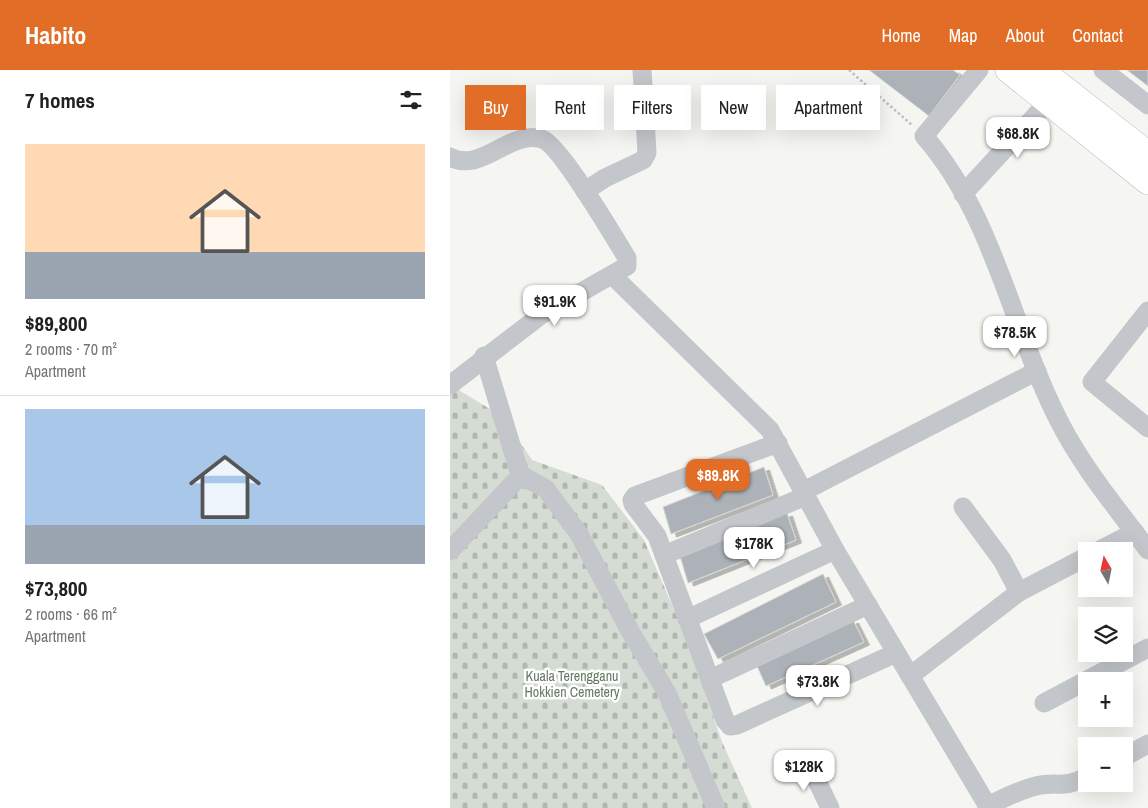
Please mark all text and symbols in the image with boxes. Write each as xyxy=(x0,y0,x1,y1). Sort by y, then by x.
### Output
text: Habito xyxy=(25,19,86,51)
text: Home xyxy=(881,23,921,48)
text: Map xyxy=(949,23,978,48)
text: About xyxy=(1006,23,1044,48)
text: Contact xyxy=(1072,23,1123,48)
chip: Buy xyxy=(465,85,526,130)
chip: Rent xyxy=(536,85,604,130)
chip: Filters xyxy=(614,85,691,130)
chip: New xyxy=(701,85,766,130)
chip: Apartment xyxy=(776,85,880,130)
text: 7 homes xyxy=(25,86,95,115)
icon: filters xyxy=(397,86,425,114)
pin: $68.8K xyxy=(977,116,1059,159)
text: $68.8K xyxy=(997,122,1039,144)
icon: home xyxy=(180,176,270,266)
pin: $91.9K xyxy=(514,284,596,327)
text: $91.9K xyxy=(534,290,576,312)
text: $89,800 xyxy=(25,309,87,338)
pin: $78.5K xyxy=(974,316,1056,358)
text: $78.5K xyxy=(994,321,1036,343)
text: 2 rooms · 70 m² xyxy=(25,338,117,360)
text: Apartment xyxy=(25,360,86,382)
icon: home xyxy=(180,442,270,532)
pin: $89.8K xyxy=(677,458,759,501)
text: $89.8K xyxy=(697,464,739,486)
pin: $178K xyxy=(719,526,789,569)
text: $178K xyxy=(735,532,773,554)
north arrow xyxy=(1078,542,1132,598)
map controls xyxy=(1078,542,1133,792)
text: $73,800 xyxy=(25,574,87,603)
text: 2 rooms · 66 m² xyxy=(25,603,117,625)
button: layers xyxy=(1078,607,1133,662)
text: Apartment xyxy=(25,625,86,647)
pin: $73.8K xyxy=(777,664,859,707)
park label: Kuala Terengganu Hokkien Cemetery xyxy=(524,667,620,701)
text: $73.8K xyxy=(797,670,839,692)
button: + xyxy=(1078,672,1133,727)
button: − xyxy=(1078,737,1133,792)
pin: $128K xyxy=(769,750,839,792)
text: $128K xyxy=(785,755,823,777)

